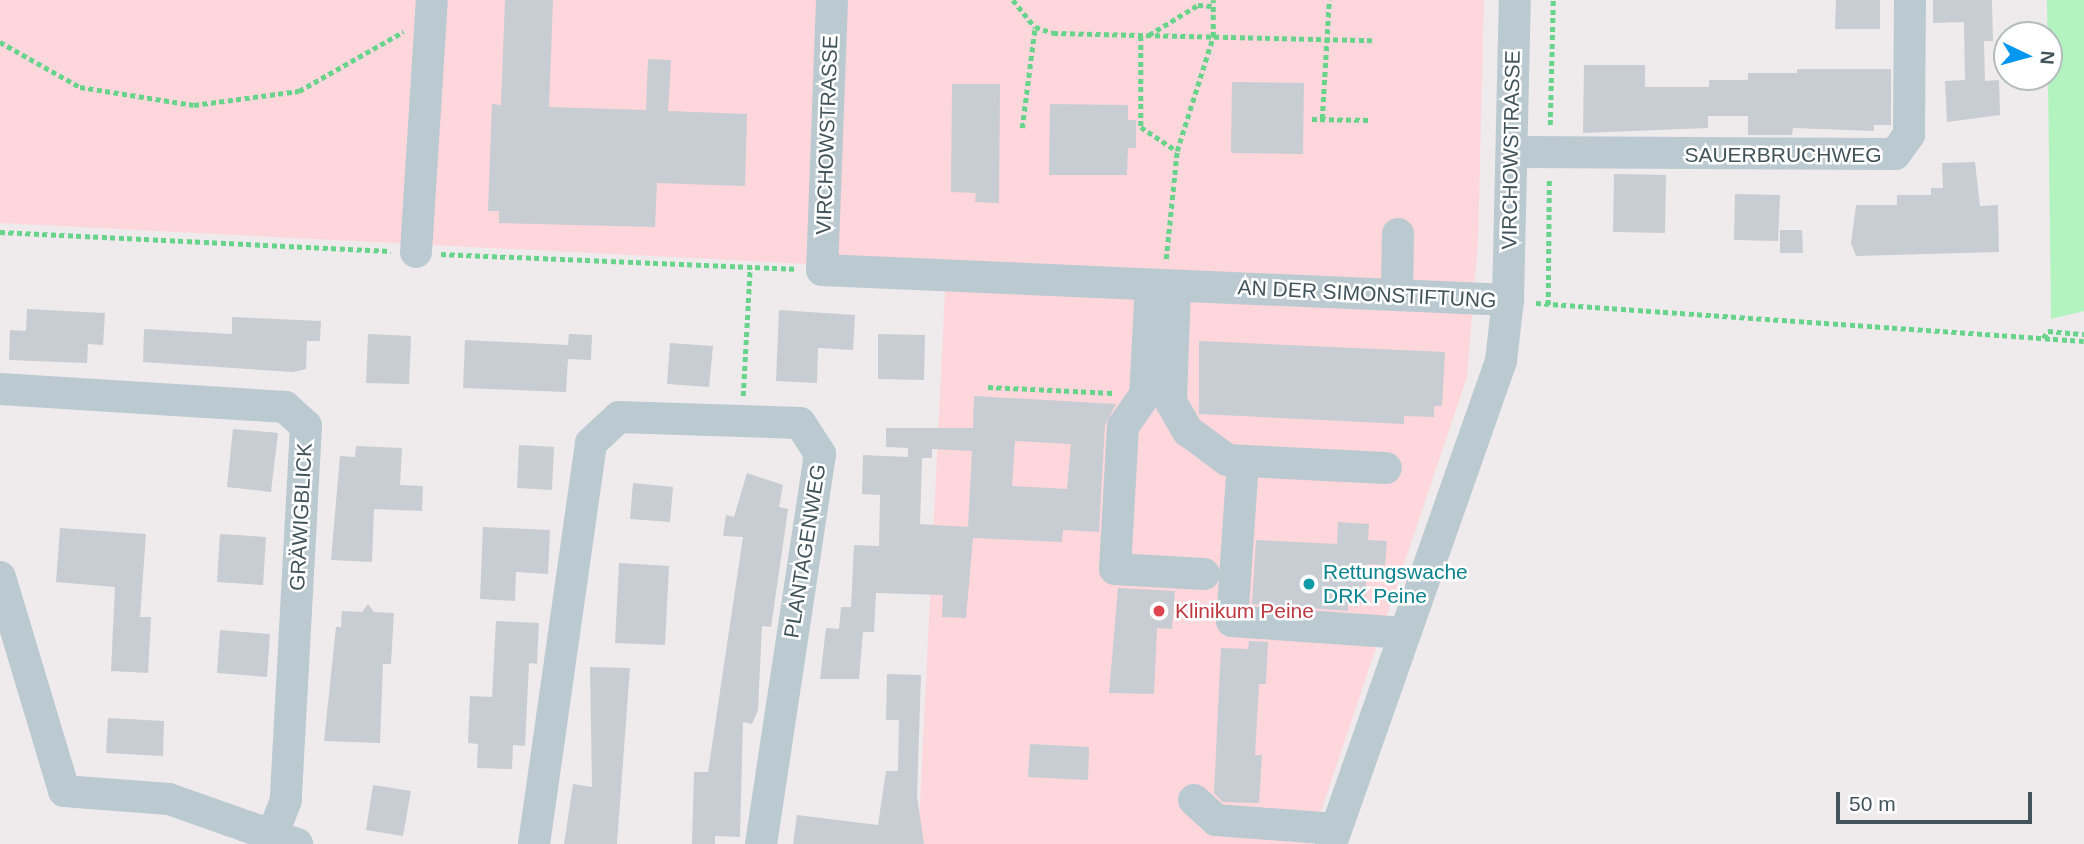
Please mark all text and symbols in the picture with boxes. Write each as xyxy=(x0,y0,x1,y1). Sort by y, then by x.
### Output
north arrow xyxy=(1993,21,2063,91)
street label: VIRCHOWSTRASSE xyxy=(811,35,843,235)
street label: VIRCHOWSTRASSE xyxy=(1497,50,1525,250)
text: N xyxy=(2036,50,2058,65)
street label: SAUERBRUCHWEG xyxy=(1684,142,1882,168)
street label: AN DER SIMONSTIFTUNG xyxy=(1237,275,1497,313)
street label: GRÄWIGBLICK xyxy=(285,442,317,592)
street label: PLANTAGENWEG xyxy=(779,462,831,640)
place label: Rettungswache DRK Peine xyxy=(1323,559,1468,609)
marker: Rettungswache DRK Peine xyxy=(1301,576,1317,592)
place label: Klinikum Peine xyxy=(1175,598,1314,624)
marker: Klinikum Peine xyxy=(1149,601,1169,621)
scale bar xyxy=(1839,778,2035,822)
text: 50 m xyxy=(1849,792,1896,815)

